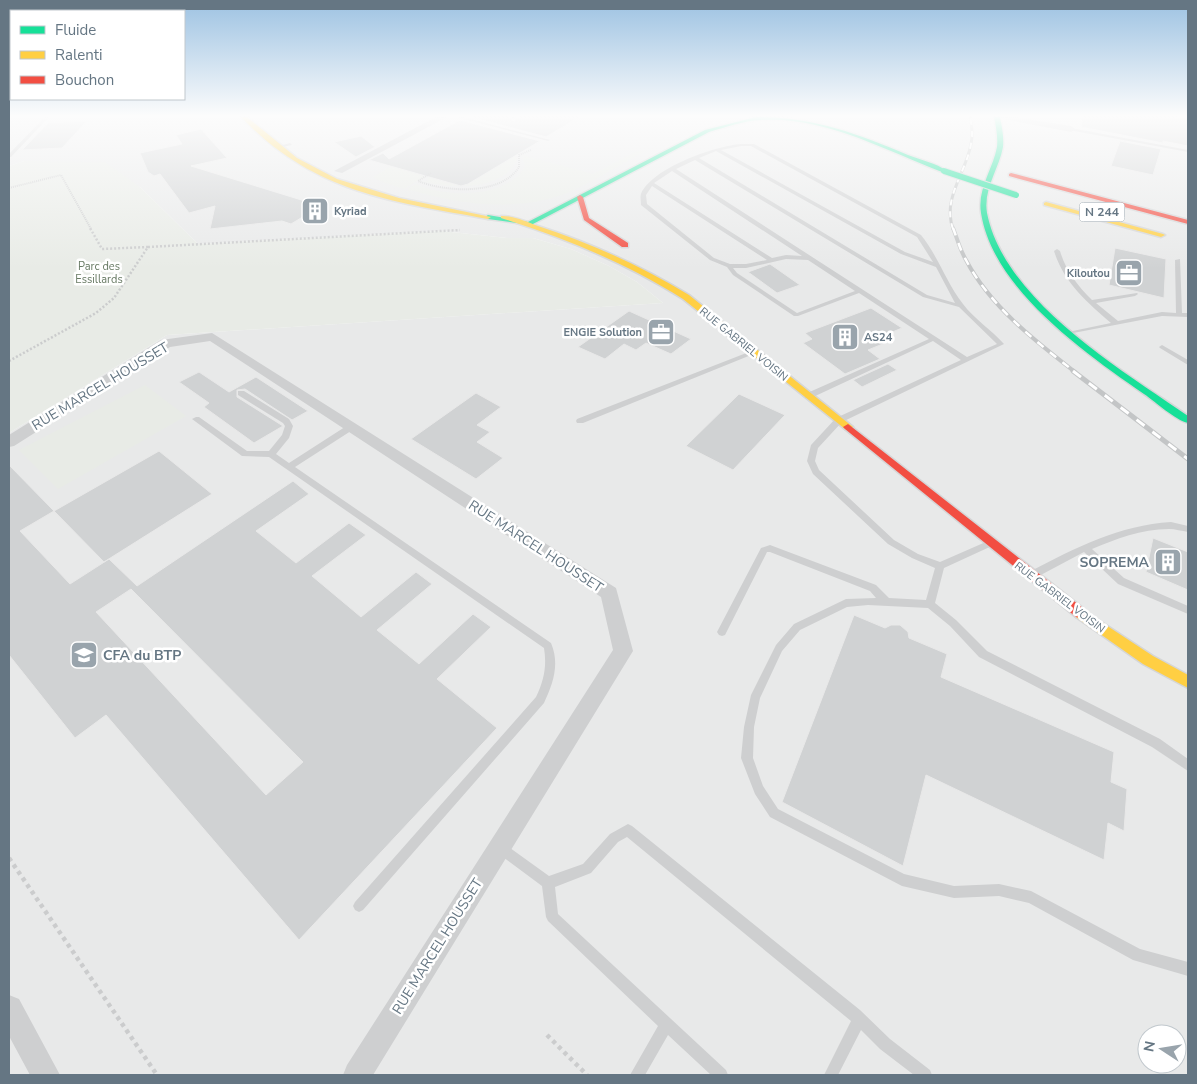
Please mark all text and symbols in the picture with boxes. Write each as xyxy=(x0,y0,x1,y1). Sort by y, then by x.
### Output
legend xyxy=(10,10,185,100)
text: Fluide xyxy=(55,20,96,40)
text: Ralenti xyxy=(55,45,103,65)
text: Bouchon xyxy=(55,70,114,90)
building icon: Kyriad xyxy=(300,196,330,226)
road number: N 244 xyxy=(1080,202,1124,222)
place label: Kyriad xyxy=(334,204,367,219)
office icon: Kiloutou xyxy=(1114,258,1144,288)
park label: Parc des Essillards xyxy=(75,259,123,287)
place label: Kiloutou xyxy=(1067,266,1110,281)
street label: RUE GABRIEL VOISIN xyxy=(696,304,791,385)
office icon: ENGIE Solution xyxy=(646,317,676,347)
building icon: AS24 xyxy=(830,322,860,352)
place label: ENGIE Solution xyxy=(564,325,642,340)
place label: AS24 xyxy=(864,330,893,345)
street label: RUE MARCEL HOUSSET xyxy=(28,338,173,435)
street label: RUE MARCEL HOUSSET xyxy=(465,496,607,597)
building icon: SOPREMA xyxy=(1153,547,1183,577)
place label: SOPREMA xyxy=(1080,553,1150,572)
street label: RUE GABRIEL VOISIN xyxy=(1011,558,1108,636)
school or university icon: CFA du BTP xyxy=(69,640,99,670)
place label: CFA du BTP xyxy=(103,646,181,665)
street label: RUE MARCEL HOUSSET xyxy=(388,874,487,1018)
north arrow xyxy=(1137,1024,1187,1074)
text: N xyxy=(1139,1039,1160,1054)

